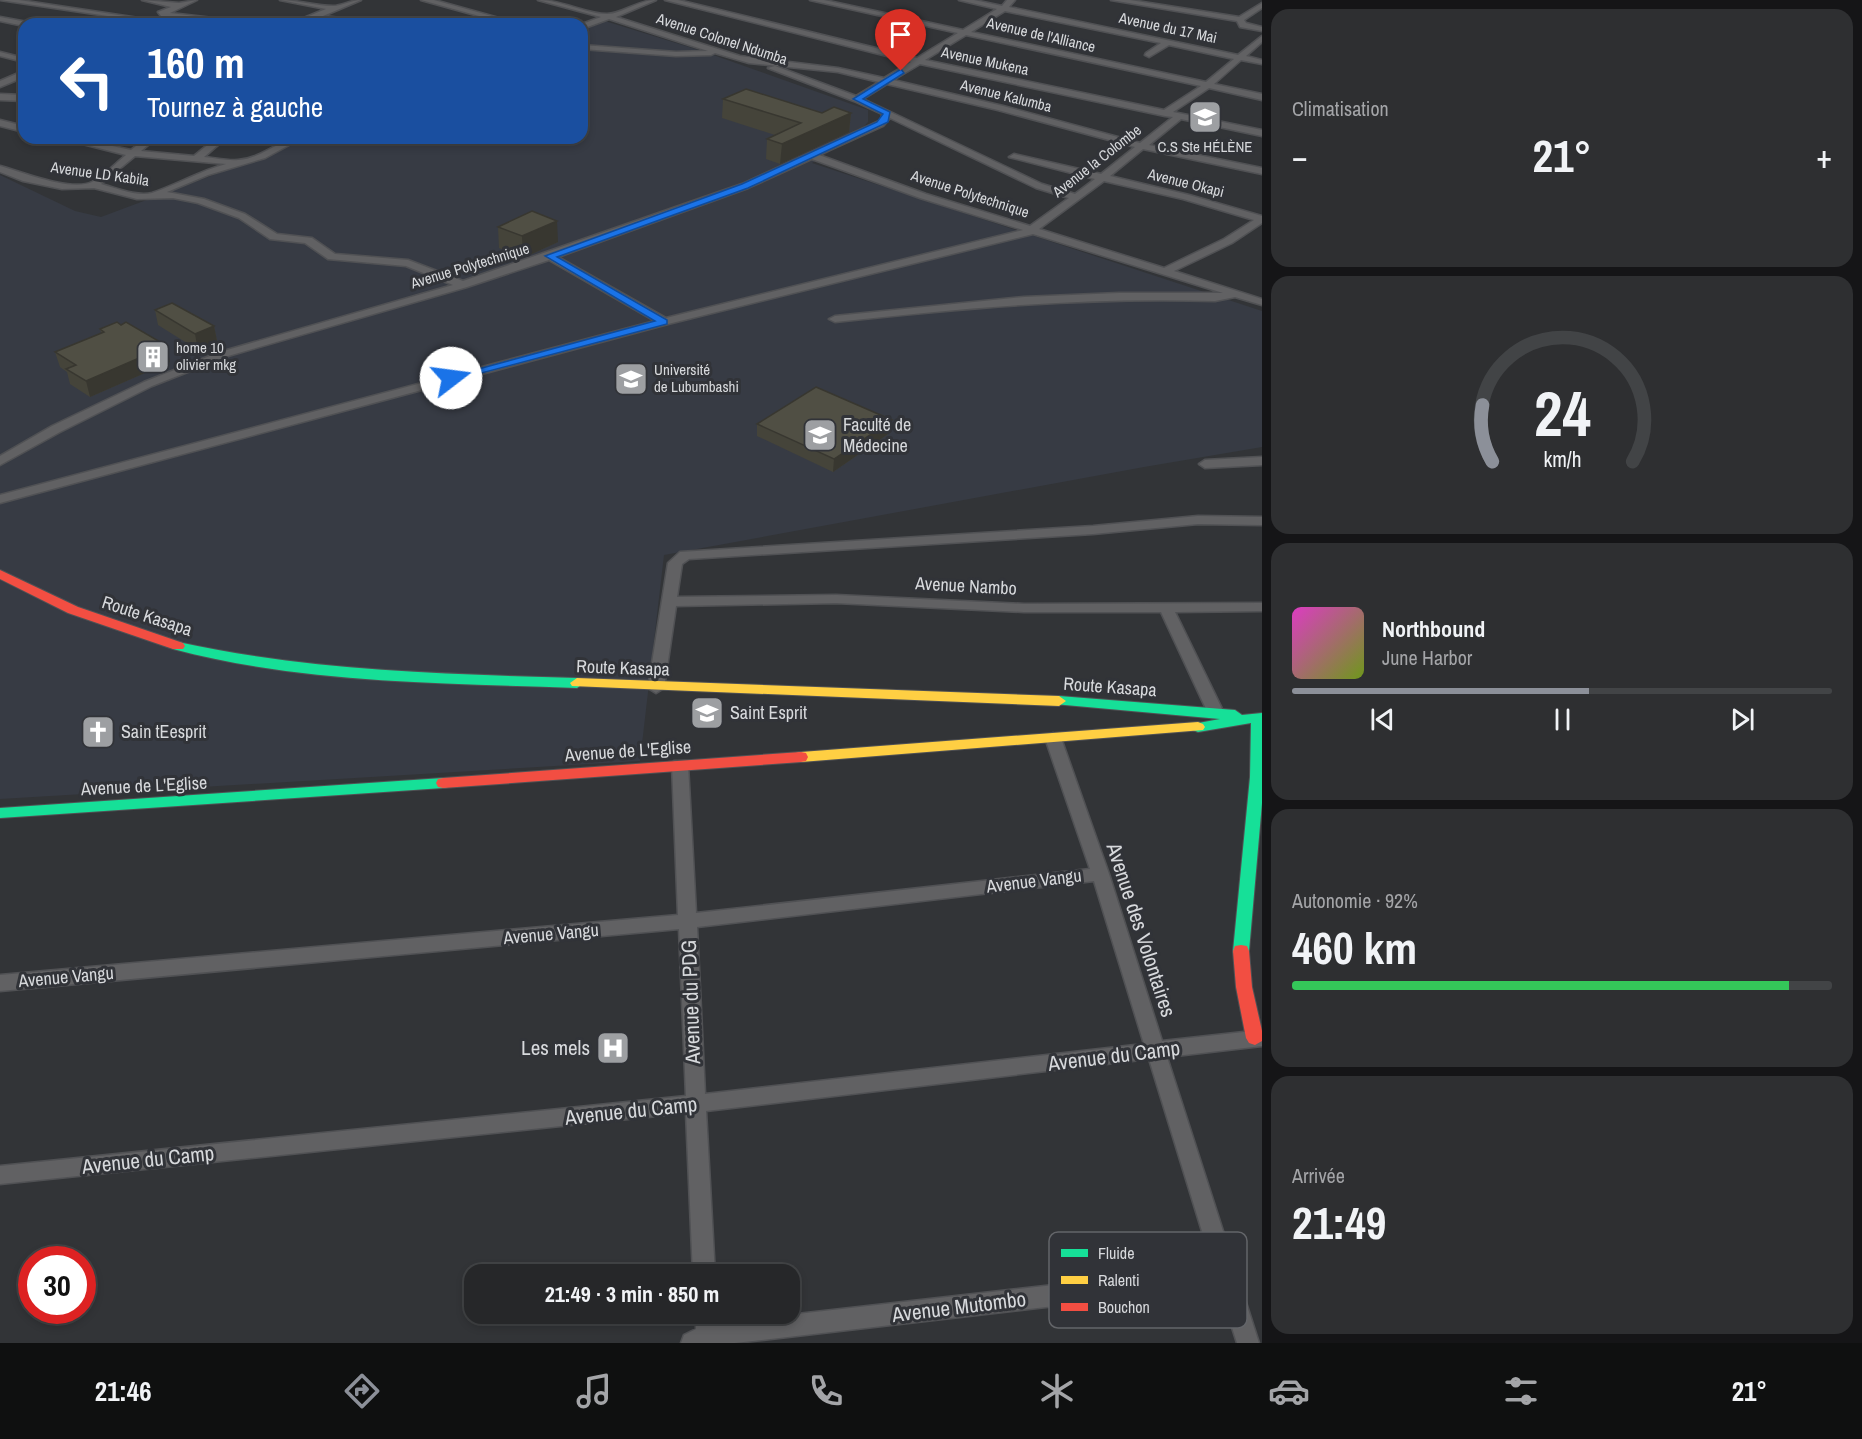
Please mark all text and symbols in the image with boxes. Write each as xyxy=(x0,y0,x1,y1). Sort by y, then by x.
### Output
street label: Avenue Colonel Ndumba xyxy=(653,7,790,70)
street label: Avenue du 17 Mai xyxy=(1116,7,1219,48)
pin xyxy=(875,9,926,71)
street label: Avenue de l'Alliance xyxy=(984,12,1098,57)
icon: arrive xyxy=(884,18,917,51)
text: 160 m xyxy=(147,35,245,91)
street label: Avenue Mukena xyxy=(939,41,1031,80)
icon: left xyxy=(48,42,126,120)
street label: Avenue Kalumba xyxy=(957,74,1054,117)
text: Tournez à gauche xyxy=(147,89,323,125)
text: Climatisation xyxy=(1292,95,1389,122)
school or university icon: C.S Ste HÉLÈNE xyxy=(1187,99,1223,135)
street label: Avenue la Colombe xyxy=(1047,119,1145,202)
text: 21° xyxy=(1532,125,1592,186)
text: − xyxy=(1292,134,1308,178)
text: + xyxy=(1816,134,1832,178)
place label: C.S Ste HÉLÈNE xyxy=(1157,136,1253,157)
street label: Avenue LD Kabila xyxy=(49,156,151,191)
street label: Avenue Okapi xyxy=(1145,163,1226,202)
street label: Avenue Polytechnique xyxy=(908,164,1032,223)
street label: Avenue Polytechnique xyxy=(407,237,532,294)
place label: home 10 olivier mkg xyxy=(176,337,236,375)
building icon: home 10 olivier mkg xyxy=(135,339,171,375)
position arrow xyxy=(419,346,483,410)
place label: Université de Lubumbashi xyxy=(654,359,739,397)
school or university icon: Université de Lubumbashi xyxy=(613,361,649,397)
text: 24 xyxy=(1534,371,1590,455)
place label: Faculté de Médecine xyxy=(843,412,911,458)
school or university icon: Faculté de Médecine xyxy=(802,417,838,453)
text: km/h xyxy=(1543,445,1581,474)
street label: Avenue Nambo xyxy=(914,570,1017,601)
street label: Route Kasapa xyxy=(99,589,196,642)
text: Northbound xyxy=(1382,614,1485,644)
text: June Harbor xyxy=(1382,644,1472,671)
street label: Route Kasapa xyxy=(576,653,670,682)
street label: Route Kasapa xyxy=(1063,671,1158,702)
school or university icon: Saint Esprit xyxy=(689,695,725,731)
place label: Saint Esprit xyxy=(730,700,807,725)
icon: previous xyxy=(1366,703,1399,736)
icon: pause xyxy=(1546,703,1579,736)
icon: next xyxy=(1726,703,1759,736)
church icon: Sain tEesprit xyxy=(80,714,116,750)
place label: Sain tEesprit xyxy=(121,719,206,744)
street label: Avenue de L'Eglise xyxy=(563,734,692,767)
street label: Avenue de L'Eglise xyxy=(79,770,208,801)
street label: Avenue des Volontaires xyxy=(1099,838,1183,1021)
street label: Avenue Vangu xyxy=(984,862,1083,899)
text: Autonomie · 92% xyxy=(1292,887,1418,914)
street label: Avenue Vangu xyxy=(501,917,600,950)
text: 460 km xyxy=(1292,917,1417,978)
street label: Avenue du PDG xyxy=(674,939,707,1066)
street label: Avenue Vangu xyxy=(16,960,115,993)
hospital icon: Les mels xyxy=(595,1030,631,1066)
place label: Les mels xyxy=(521,1033,590,1062)
street label: Avenue du Camp xyxy=(1045,1033,1182,1078)
street label: Avenue du Camp xyxy=(562,1089,698,1132)
street label: Avenue du Camp xyxy=(79,1138,215,1181)
text: Arrivée xyxy=(1292,1162,1345,1189)
text: 21:49 xyxy=(1292,1192,1386,1253)
legend xyxy=(1049,1232,1247,1328)
text: Fluide xyxy=(1098,1242,1134,1264)
speed limit sign: 30 xyxy=(18,1246,96,1324)
text: Ralenti xyxy=(1098,1269,1140,1291)
text: 21:49 · 3 min · 850 m xyxy=(545,1279,719,1309)
street label: Avenue Mutombo xyxy=(889,1284,1028,1329)
text: Bouchon xyxy=(1098,1296,1150,1318)
icon: directions xyxy=(341,1370,383,1412)
icon: music xyxy=(573,1370,615,1412)
icon: phone xyxy=(805,1370,847,1412)
icon: climate xyxy=(1036,1370,1078,1412)
icon: car xyxy=(1268,1370,1310,1412)
icon: filters xyxy=(1500,1370,1542,1412)
text: 21:46 xyxy=(95,1373,151,1409)
text: 21° xyxy=(1732,1373,1767,1409)

